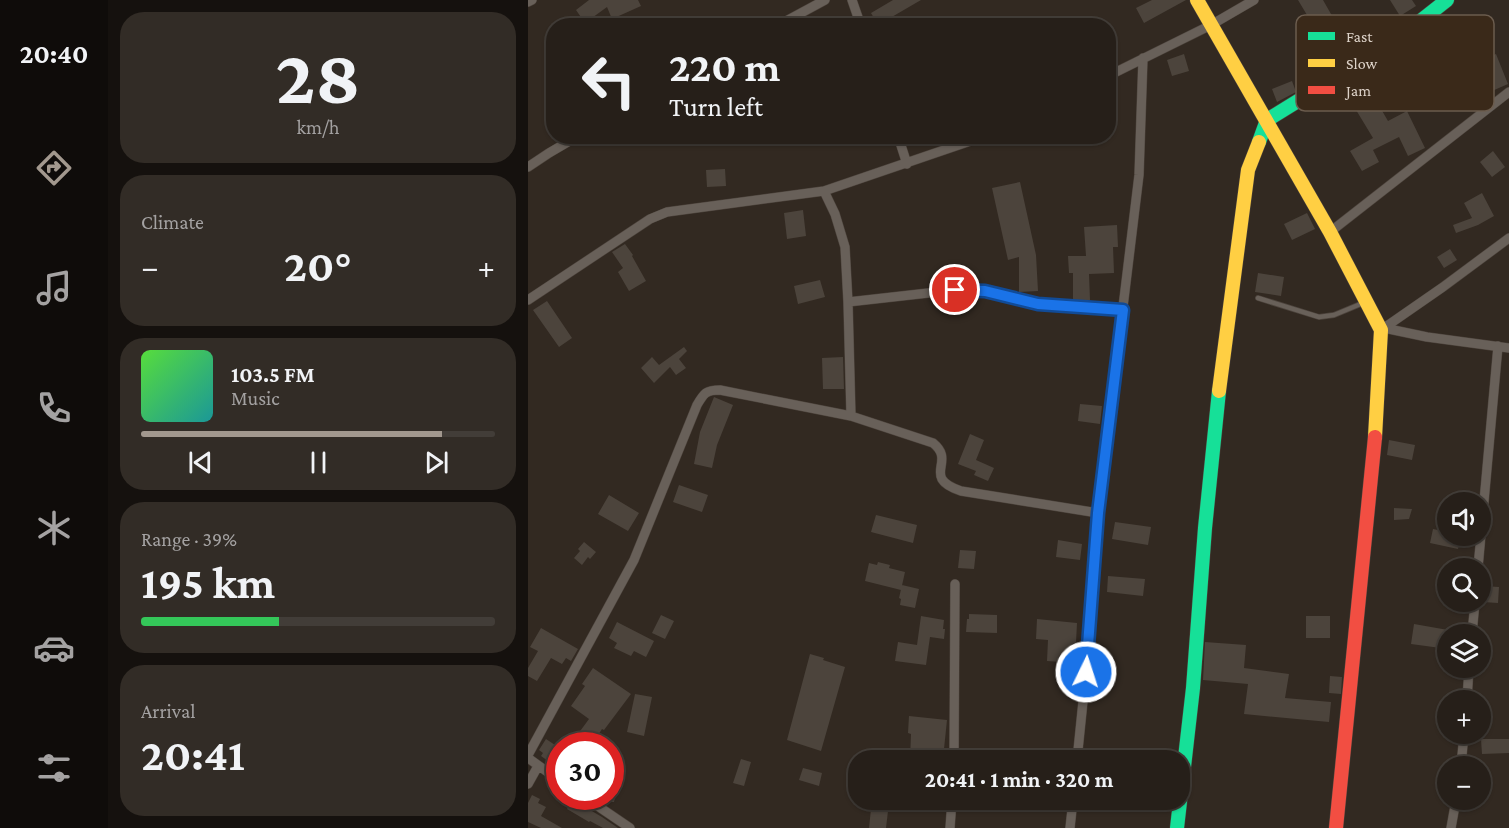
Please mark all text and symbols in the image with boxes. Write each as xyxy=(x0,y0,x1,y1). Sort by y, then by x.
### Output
legend xyxy=(1296,15,1494,111)
text: Fast xyxy=(1346,28,1373,45)
text: 28 xyxy=(275,33,361,120)
text: 20:40 xyxy=(20,39,88,69)
icon: left xyxy=(570,42,648,120)
text: 220 m xyxy=(669,43,780,90)
text: Slow xyxy=(1346,55,1378,72)
text: Jam xyxy=(1344,82,1371,100)
text: Turn left xyxy=(669,92,763,122)
text: km/h xyxy=(296,116,340,138)
icon: directions xyxy=(33,147,75,189)
text: Climate xyxy=(141,211,204,233)
text: 20° xyxy=(284,241,352,291)
text: − xyxy=(141,248,158,285)
text: + xyxy=(478,248,495,285)
pin xyxy=(929,264,980,315)
icon: music xyxy=(33,267,75,309)
icon: arrive xyxy=(938,273,971,306)
text: 103.5 FM xyxy=(231,362,315,387)
icon: phone xyxy=(33,387,75,429)
text: Music xyxy=(231,387,280,409)
icon: previous xyxy=(184,446,217,479)
icon: pause xyxy=(302,446,335,479)
icon: next xyxy=(420,446,453,479)
map controls xyxy=(1437,492,1491,810)
button: sound xyxy=(1437,492,1491,546)
icon: climate xyxy=(33,507,75,549)
text: Range · 39% xyxy=(141,528,237,550)
text: 195 km xyxy=(141,558,275,608)
button: search xyxy=(1437,558,1491,612)
button: layers xyxy=(1437,624,1491,678)
icon: car xyxy=(33,627,75,669)
position arrow xyxy=(1054,640,1118,704)
button: + xyxy=(1437,690,1491,744)
text: Arrival xyxy=(141,700,195,722)
text: 20:41 xyxy=(141,730,245,780)
speed limit sign: 30 xyxy=(546,732,624,810)
icon: filters xyxy=(33,747,75,789)
button: − xyxy=(1437,756,1491,810)
text: 20:41 · 1 min · 320 m xyxy=(925,767,1113,792)

